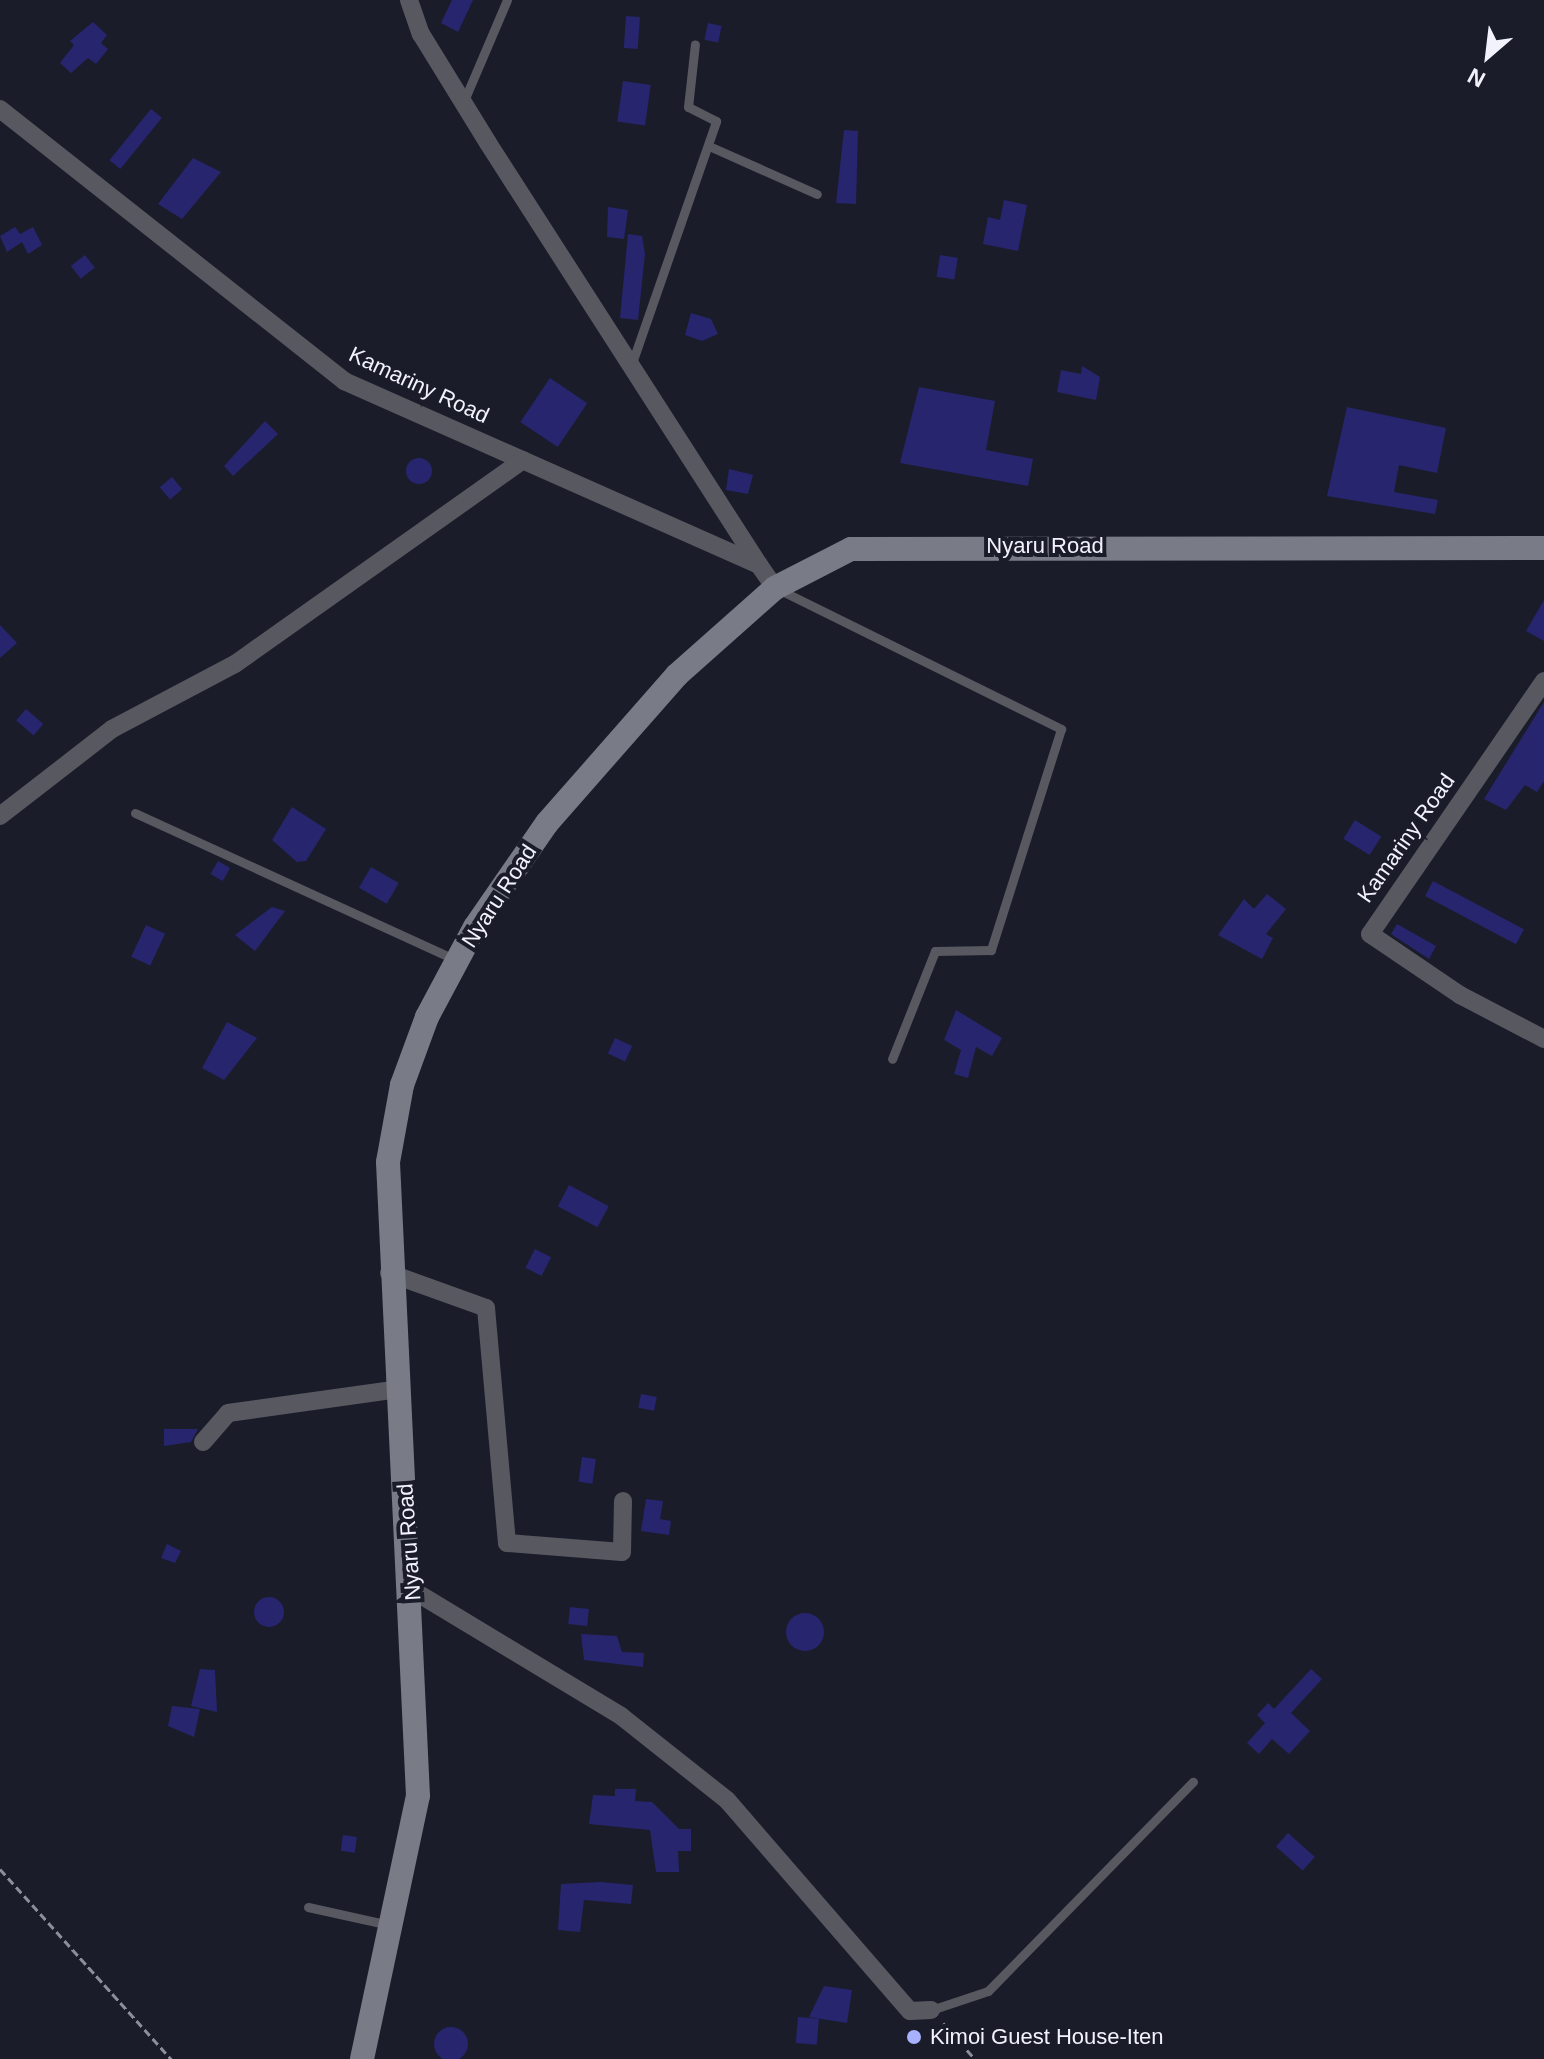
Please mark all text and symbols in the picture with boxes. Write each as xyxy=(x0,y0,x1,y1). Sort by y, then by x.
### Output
north arrow xyxy=(1448,16,1528,96)
text: N xyxy=(1464,63,1489,92)
street label: Kamariny Road xyxy=(345,341,493,429)
street label: Nyaru Road xyxy=(986,533,1104,559)
street label: Kamariny Road xyxy=(1352,768,1460,908)
street label: Nyaru Road xyxy=(456,840,542,952)
street label: Nyaru Road xyxy=(392,1483,426,1601)
place label: Kimoi Guest House-Iten xyxy=(930,2024,1164,2050)
marker: Kimoi Guest House-Iten xyxy=(905,2028,923,2046)

